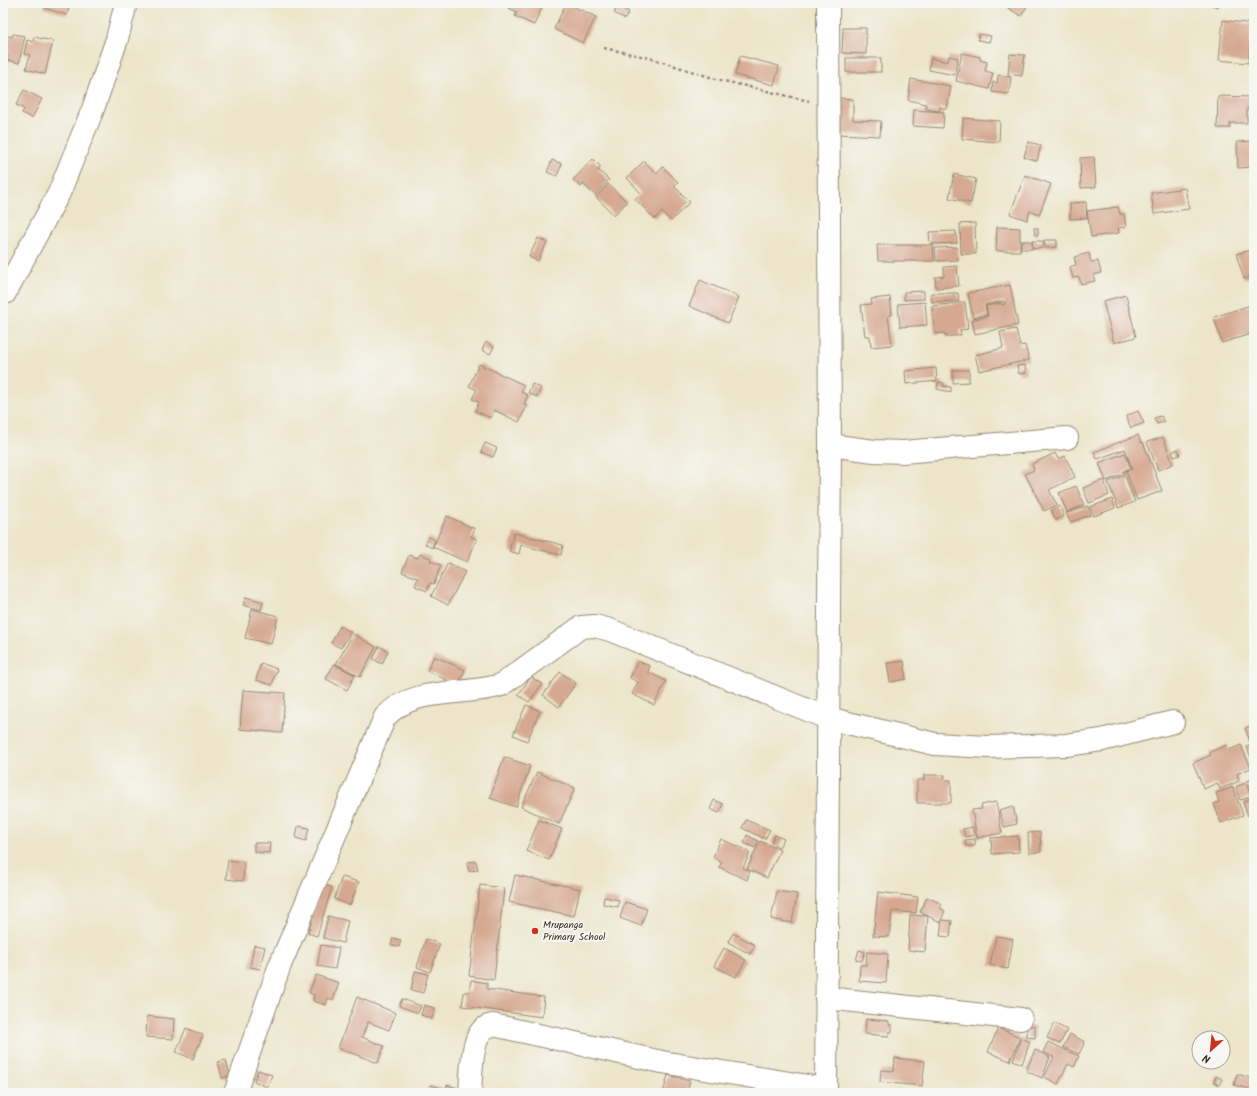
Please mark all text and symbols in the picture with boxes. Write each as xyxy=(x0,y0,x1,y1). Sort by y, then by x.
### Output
place label: Mrupanga Primary School xyxy=(543,917,606,945)
marker: Mrupanga Primary School xyxy=(530,926,540,936)
north arrow xyxy=(1191,1030,1231,1070)
text: N xyxy=(1200,1048,1214,1068)

